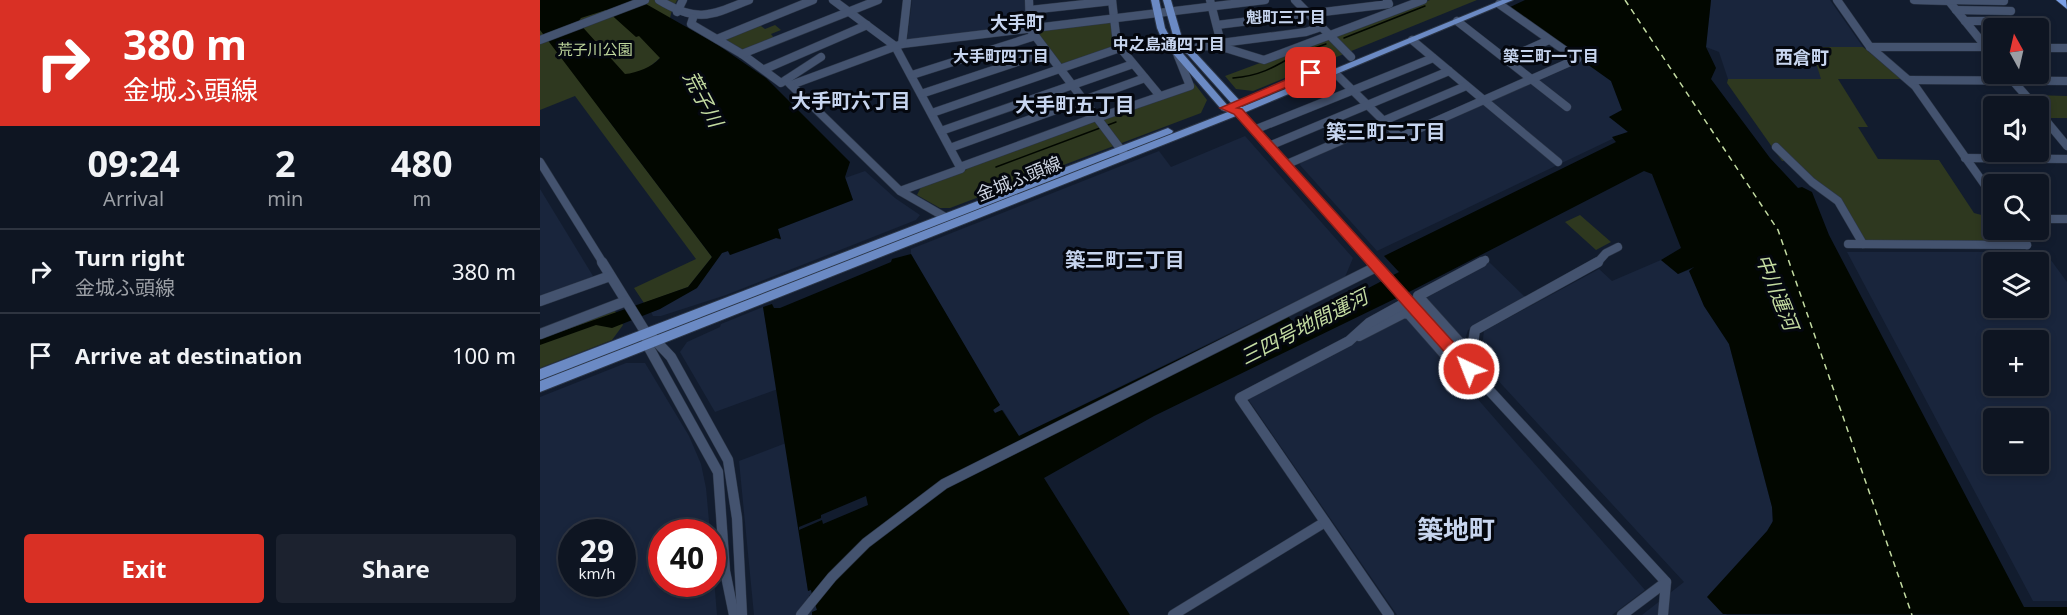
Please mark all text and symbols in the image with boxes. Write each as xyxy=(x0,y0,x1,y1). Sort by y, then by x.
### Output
district label: 魁町三丁目 xyxy=(1246,6,1326,28)
district label: 大手町 xyxy=(990,10,1044,34)
text: 380 m xyxy=(123,15,247,72)
north arrow xyxy=(1983,18,2049,84)
map controls xyxy=(1983,18,2049,474)
icon: right xyxy=(24,24,102,102)
district label: 中之島通四丁目 xyxy=(1113,33,1225,55)
park label: 荒子川公園 xyxy=(557,39,633,59)
district label: 大手町四丁目 xyxy=(953,45,1049,67)
district label: 築三町一丁目 xyxy=(1503,45,1599,67)
district label: 西倉町 xyxy=(1775,45,1829,69)
pin xyxy=(1285,47,1336,98)
icon: arrive xyxy=(1294,56,1327,89)
water label: 荒子川 xyxy=(677,66,730,133)
text: 金城ふ頭線 xyxy=(123,71,258,108)
district label: 大手町六丁目 xyxy=(791,87,911,114)
district label: 大手町五丁目 xyxy=(1015,91,1135,118)
button: sound xyxy=(1983,96,2049,162)
district label: 築三町二丁目 xyxy=(1326,118,1446,145)
text: 09:24 xyxy=(87,139,180,188)
text: 2 xyxy=(275,139,296,188)
text: 480 xyxy=(391,139,453,188)
street label: 金城ふ頭線 xyxy=(972,150,1065,206)
button: search xyxy=(1983,174,2049,240)
text: Arrival xyxy=(103,185,164,212)
text: min xyxy=(267,185,303,212)
text: m xyxy=(412,185,431,212)
text: Turn right xyxy=(75,242,185,272)
district label: 築三町三丁目 xyxy=(1065,246,1185,273)
water label: 中川運河 xyxy=(1750,250,1806,338)
button: layers xyxy=(1983,252,2049,318)
icon: right xyxy=(24,255,57,288)
text: 380 m xyxy=(452,256,516,286)
text: 金城ふ頭線 xyxy=(75,274,175,301)
water label: 三四号地間運河 xyxy=(1235,281,1376,370)
button: + xyxy=(1983,330,2049,396)
position arrow xyxy=(1437,337,1501,401)
icon: arrive xyxy=(24,339,57,372)
text: Arrive at destination xyxy=(75,340,302,370)
text: 100 m xyxy=(452,340,516,370)
button: − xyxy=(1983,408,2049,474)
district label: 築地町 xyxy=(1417,511,1495,547)
speed limit sign: 40 xyxy=(648,519,726,597)
text: 29 xyxy=(580,530,614,571)
button: Exit xyxy=(24,534,264,603)
button: Share xyxy=(276,534,516,603)
text: km/h xyxy=(579,563,615,583)

